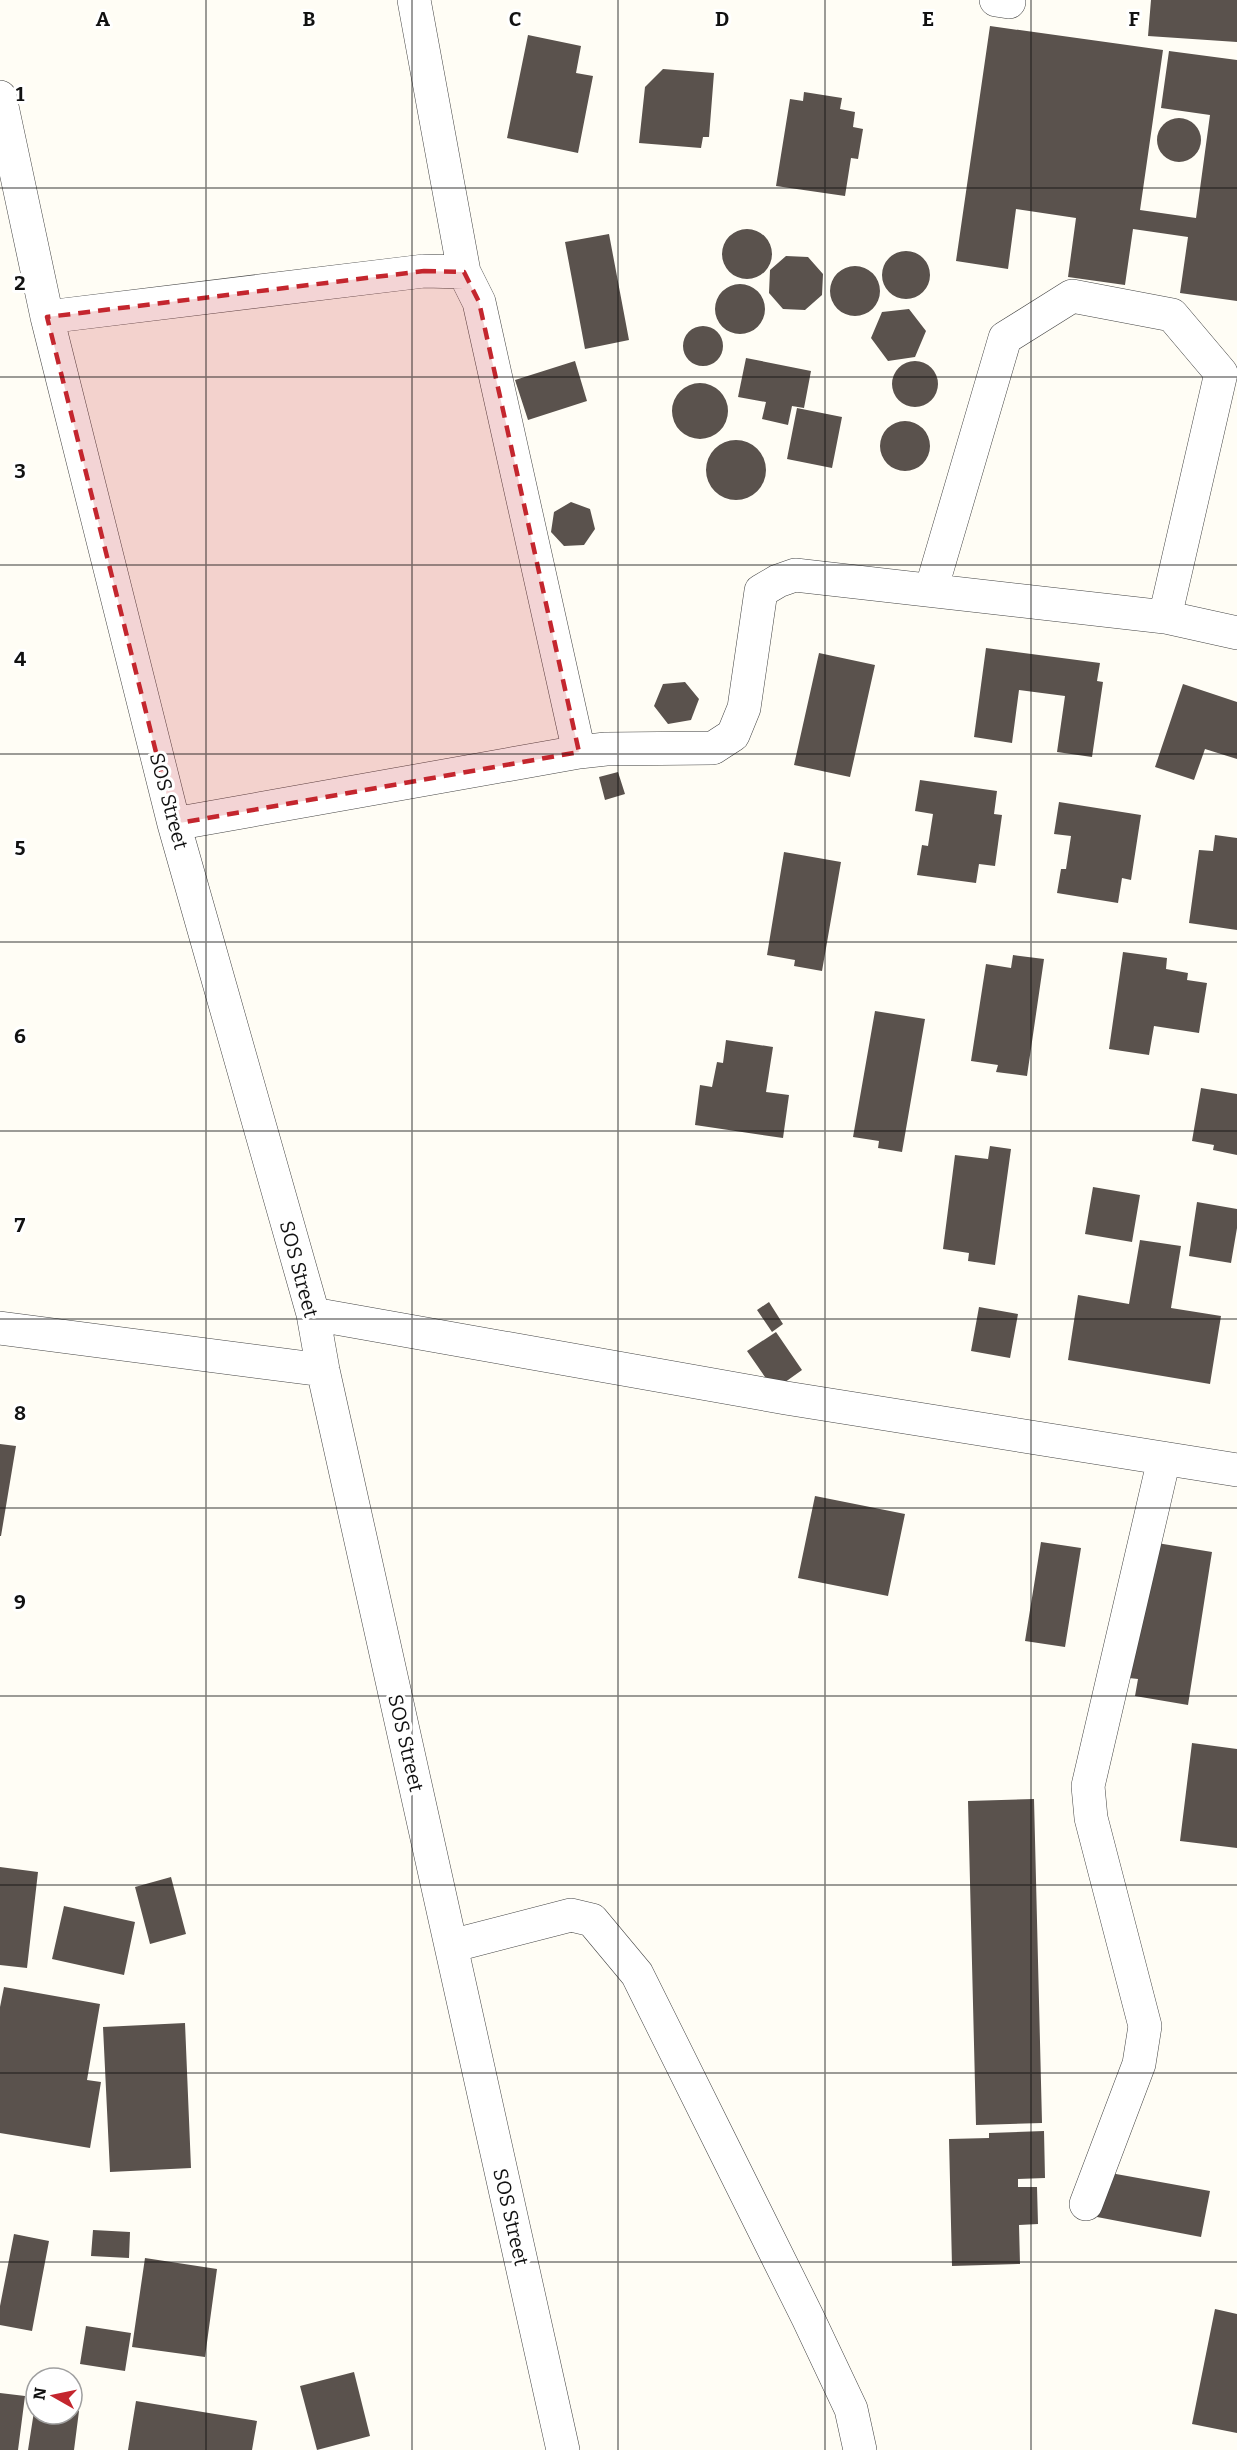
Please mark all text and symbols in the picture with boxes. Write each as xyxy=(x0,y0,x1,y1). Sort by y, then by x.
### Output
text: A xyxy=(96,7,111,31)
text: B xyxy=(303,7,316,31)
text: C xyxy=(509,7,521,31)
text: D xyxy=(715,7,729,31)
text: E xyxy=(922,7,934,31)
text: F xyxy=(1128,7,1140,31)
text: 1 xyxy=(16,82,25,106)
text: 2 xyxy=(14,271,26,295)
text: 3 xyxy=(14,459,26,483)
text: 4 xyxy=(14,647,26,671)
street label: SOS Street xyxy=(145,750,193,852)
text: 5 xyxy=(15,836,26,860)
text: 6 xyxy=(14,1024,26,1048)
text: 7 xyxy=(15,1213,26,1237)
street label: SOS Street xyxy=(275,1218,323,1320)
text: 8 xyxy=(14,1401,26,1425)
text: 9 xyxy=(14,1590,26,1614)
street label: SOS Street xyxy=(383,1692,429,1794)
street label: SOS Street xyxy=(488,2166,534,2268)
north arrow xyxy=(24,2366,84,2426)
text: N xyxy=(29,2386,50,2401)

